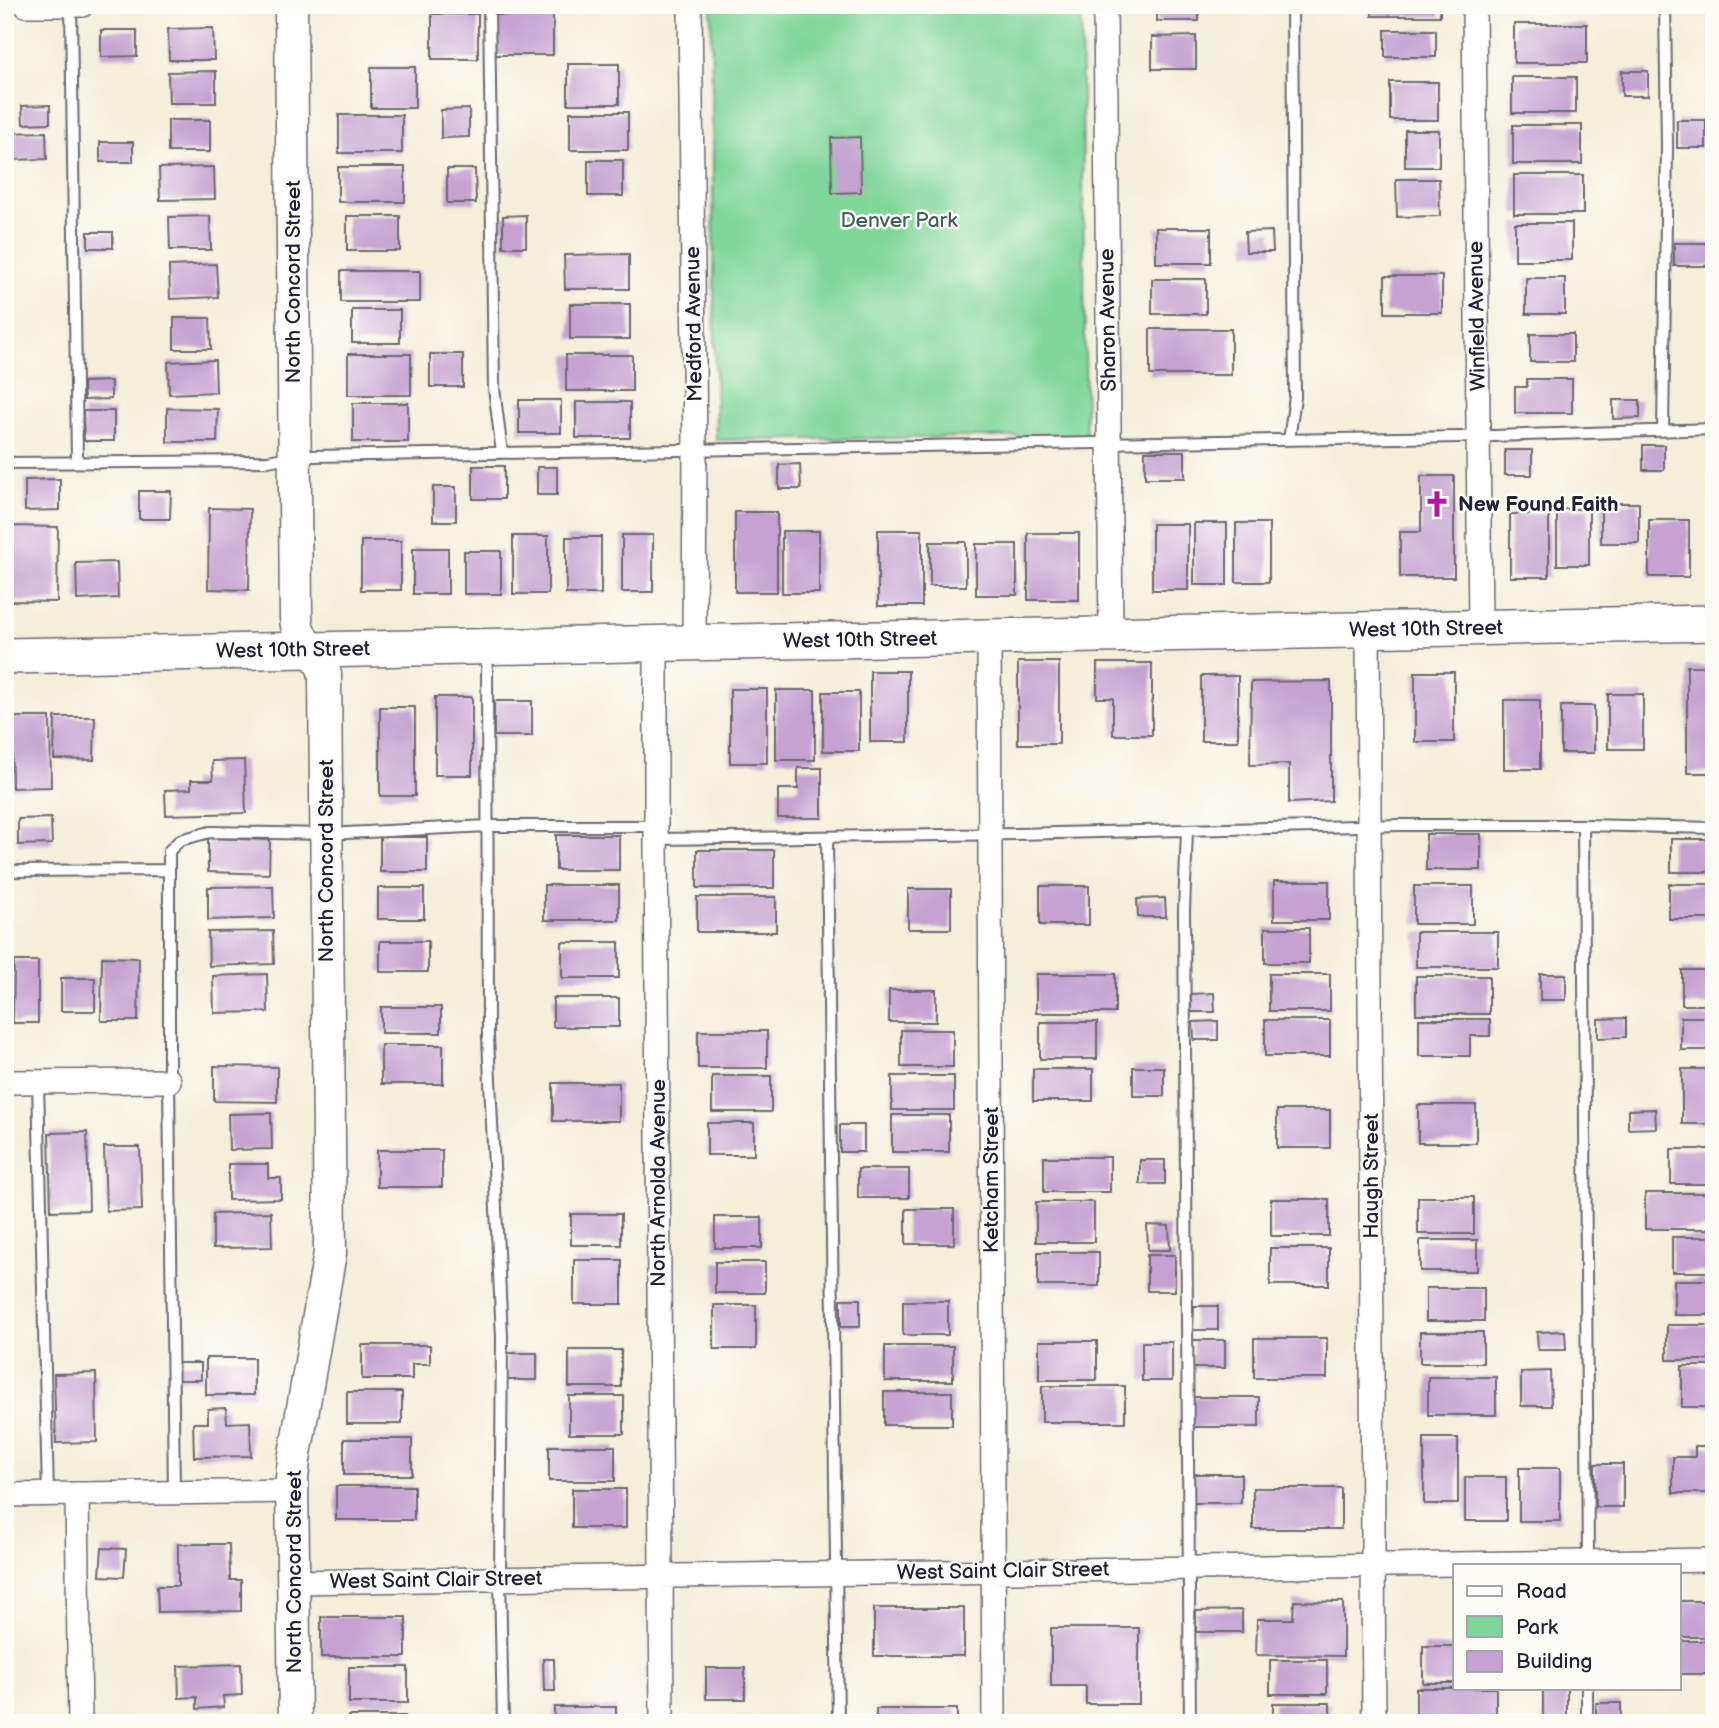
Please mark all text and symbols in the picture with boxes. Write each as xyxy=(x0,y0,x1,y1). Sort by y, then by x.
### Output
street label: North Concord Street xyxy=(281,180,306,384)
park label: Denver Park xyxy=(841,208,958,233)
street label: Winfield Avenue xyxy=(1463,241,1491,391)
street label: Medford Avenue xyxy=(680,246,708,402)
street label: Sharon Avenue xyxy=(1094,248,1122,392)
church icon: New Found Faith xyxy=(1422,489,1452,519)
place label: New Found Faith xyxy=(1458,492,1619,517)
street label: West 10th Street xyxy=(1349,615,1504,643)
street label: West 10th Street xyxy=(783,626,938,654)
street label: West 10th Street xyxy=(216,636,371,664)
street label: North Concord Street xyxy=(314,759,339,963)
street label: North Arnolda Avenue xyxy=(646,1079,671,1287)
street label: Ketcham Street xyxy=(979,1106,1004,1253)
street label: Haugh Street xyxy=(1359,1113,1384,1239)
street label: North Concord Street xyxy=(282,1470,307,1674)
street label: West Saint Clair Street xyxy=(896,1557,1110,1585)
legend xyxy=(1453,1564,1680,1690)
street label: West Saint Clair Street xyxy=(329,1566,543,1594)
text: Road xyxy=(1516,1579,1567,1604)
text: Park xyxy=(1516,1615,1559,1640)
text: Building xyxy=(1516,1649,1592,1674)

